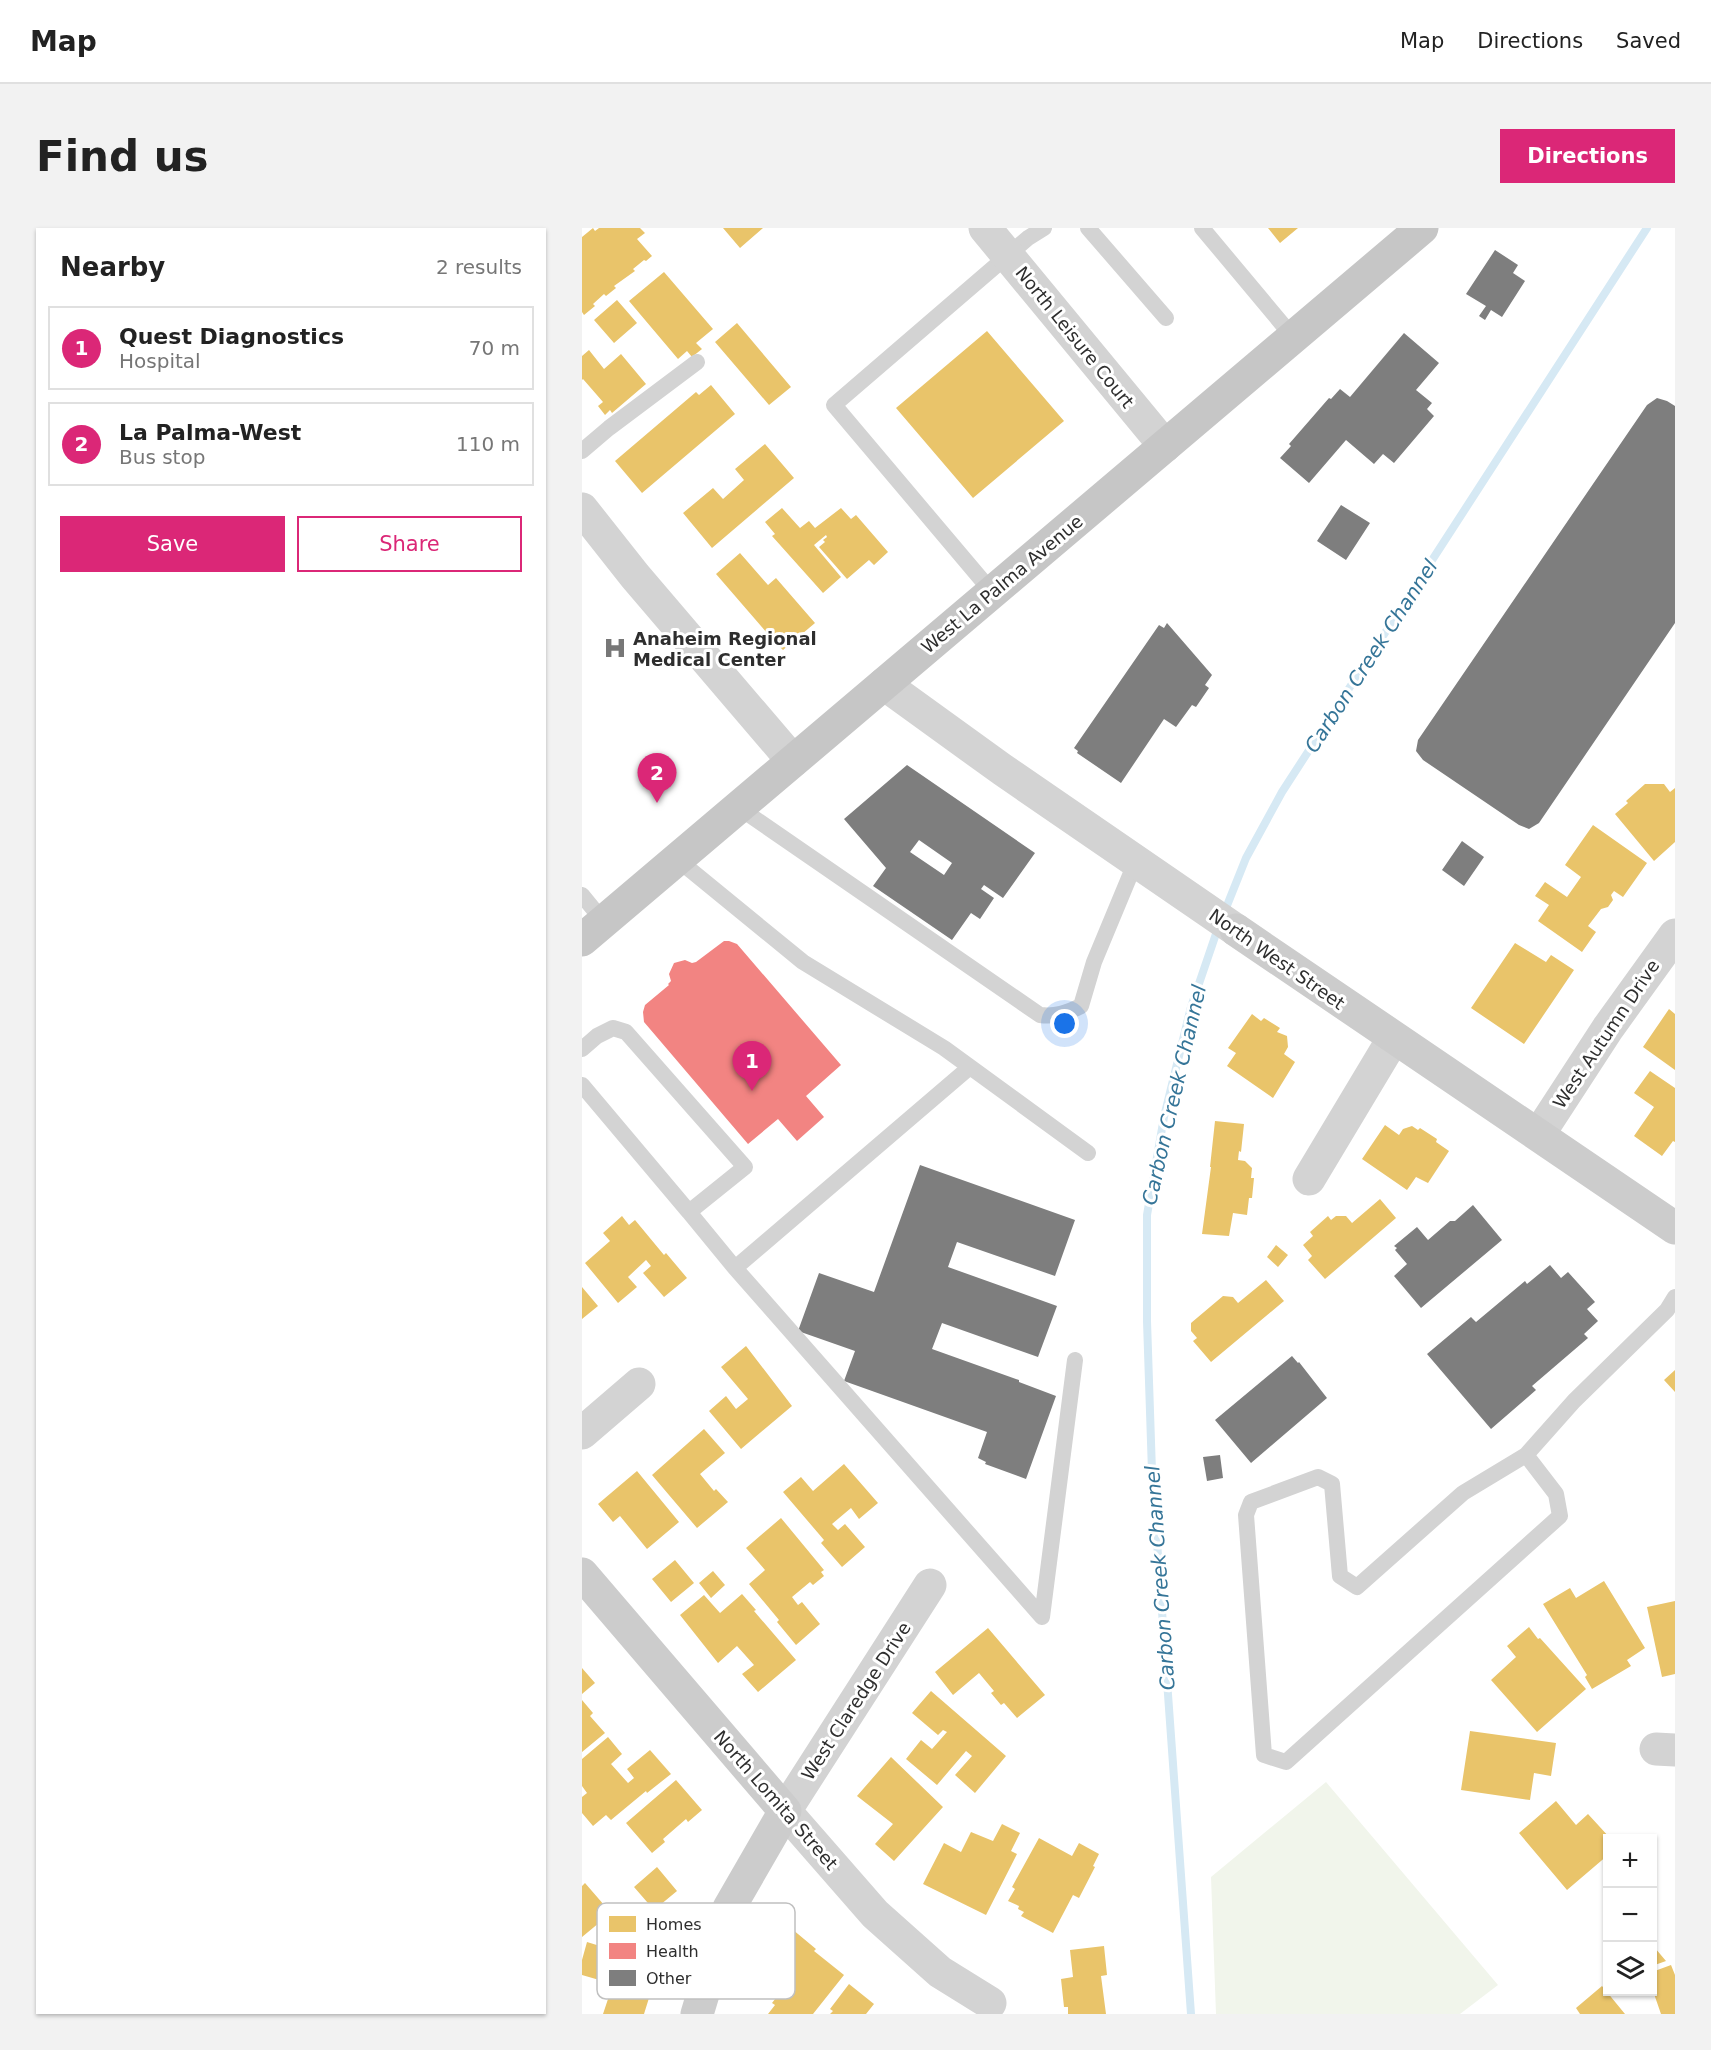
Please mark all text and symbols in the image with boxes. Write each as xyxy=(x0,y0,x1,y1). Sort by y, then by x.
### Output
text: Map xyxy=(30,25,97,58)
text: Map xyxy=(1400,29,1444,53)
text: Directions xyxy=(1477,29,1583,53)
text: Saved xyxy=(1616,29,1681,53)
button: Directions xyxy=(1500,129,1675,183)
text: Find us xyxy=(36,132,209,181)
text: Nearby xyxy=(60,252,165,282)
text: 2 results xyxy=(436,255,522,279)
street label: North Leisure Court xyxy=(1011,262,1139,412)
text: Quest Diagnostics xyxy=(119,324,344,349)
text: 1 xyxy=(75,336,88,360)
text: 70 m xyxy=(469,336,520,360)
text: Hospital xyxy=(119,349,201,373)
text: La Palma-West xyxy=(119,420,301,445)
text: 2 xyxy=(75,432,88,456)
text: 110 m xyxy=(456,432,520,456)
text: Bus stop xyxy=(119,445,205,469)
street label: West La Palma Avenue xyxy=(917,510,1087,658)
button: Save xyxy=(60,516,285,572)
button: Share xyxy=(297,516,522,572)
water label: Carbon Creek Channel xyxy=(1300,555,1443,757)
place label: Anaheim Regional Medical Center xyxy=(633,628,817,670)
hospital icon: Anaheim Regional Medical Center xyxy=(602,635,628,661)
pin: 2 xyxy=(638,754,676,803)
street label: North West Street xyxy=(1205,904,1349,1014)
street label: West Autumn Drive xyxy=(1548,956,1664,1112)
water label: Carbon Creek Channel xyxy=(1137,982,1211,1207)
your location xyxy=(1050,1009,1079,1038)
pin: 1 xyxy=(732,1042,772,1091)
water label: Carbon Creek Channel xyxy=(1140,1464,1180,1691)
street label: West Claredge Drive xyxy=(797,1618,915,1784)
street label: North Lomita Street xyxy=(710,1726,842,1874)
map controls xyxy=(1603,1834,1657,1996)
button: + xyxy=(1603,1834,1657,1888)
button: − xyxy=(1603,1888,1657,1942)
legend xyxy=(597,1903,795,1999)
text: Homes xyxy=(646,1915,702,1934)
text: Health xyxy=(646,1942,699,1961)
button: layers xyxy=(1603,1942,1657,1996)
text: Other xyxy=(646,1969,692,1988)

